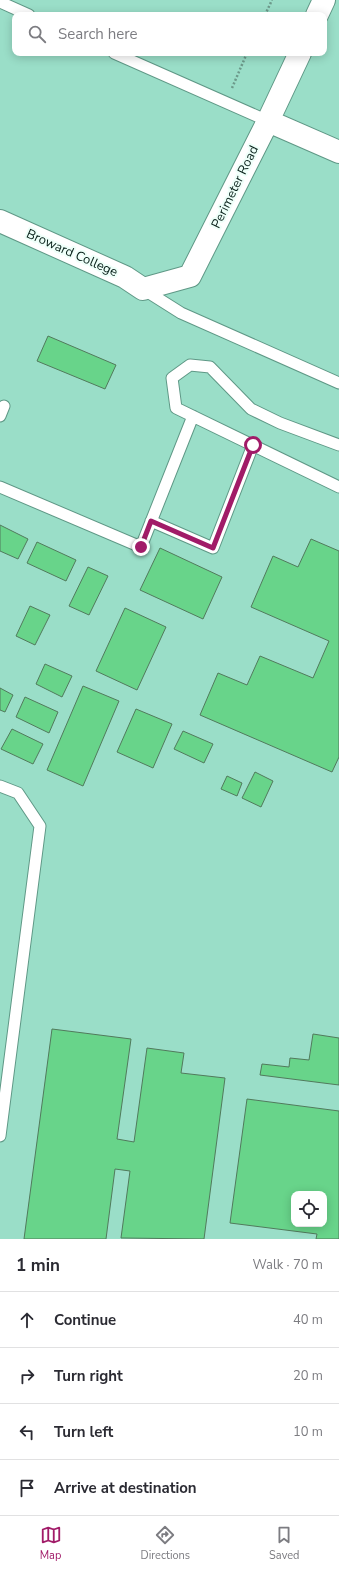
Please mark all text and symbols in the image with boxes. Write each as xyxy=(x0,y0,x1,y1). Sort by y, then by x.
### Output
search box xyxy=(12,12,327,56)
icon: search xyxy=(26,23,48,45)
text: Search here xyxy=(58,24,138,44)
street label: Perimeter Road xyxy=(207,143,263,231)
street label: Broward College xyxy=(23,225,121,281)
route start xyxy=(244,436,262,454)
route end xyxy=(132,538,150,556)
map controls xyxy=(291,1191,327,1227)
button: locate xyxy=(291,1191,327,1227)
text: 1 min xyxy=(16,1254,60,1277)
text: Walk · 70 m xyxy=(252,1256,323,1274)
icon: ahead xyxy=(16,1309,38,1331)
text: Continue xyxy=(54,1310,116,1330)
text: 40 m xyxy=(293,1311,323,1329)
icon: right xyxy=(16,1365,38,1387)
text: Turn right xyxy=(54,1366,123,1386)
text: 20 m xyxy=(293,1367,323,1385)
icon: left xyxy=(16,1421,38,1443)
text: Turn left xyxy=(54,1422,113,1442)
text: 10 m xyxy=(293,1423,323,1441)
icon: arrive xyxy=(16,1477,38,1499)
text: Arrive at destination xyxy=(54,1478,197,1498)
tab: Map xyxy=(40,1524,62,1563)
tab: Directions xyxy=(141,1524,190,1563)
tab: Saved xyxy=(269,1524,299,1563)

